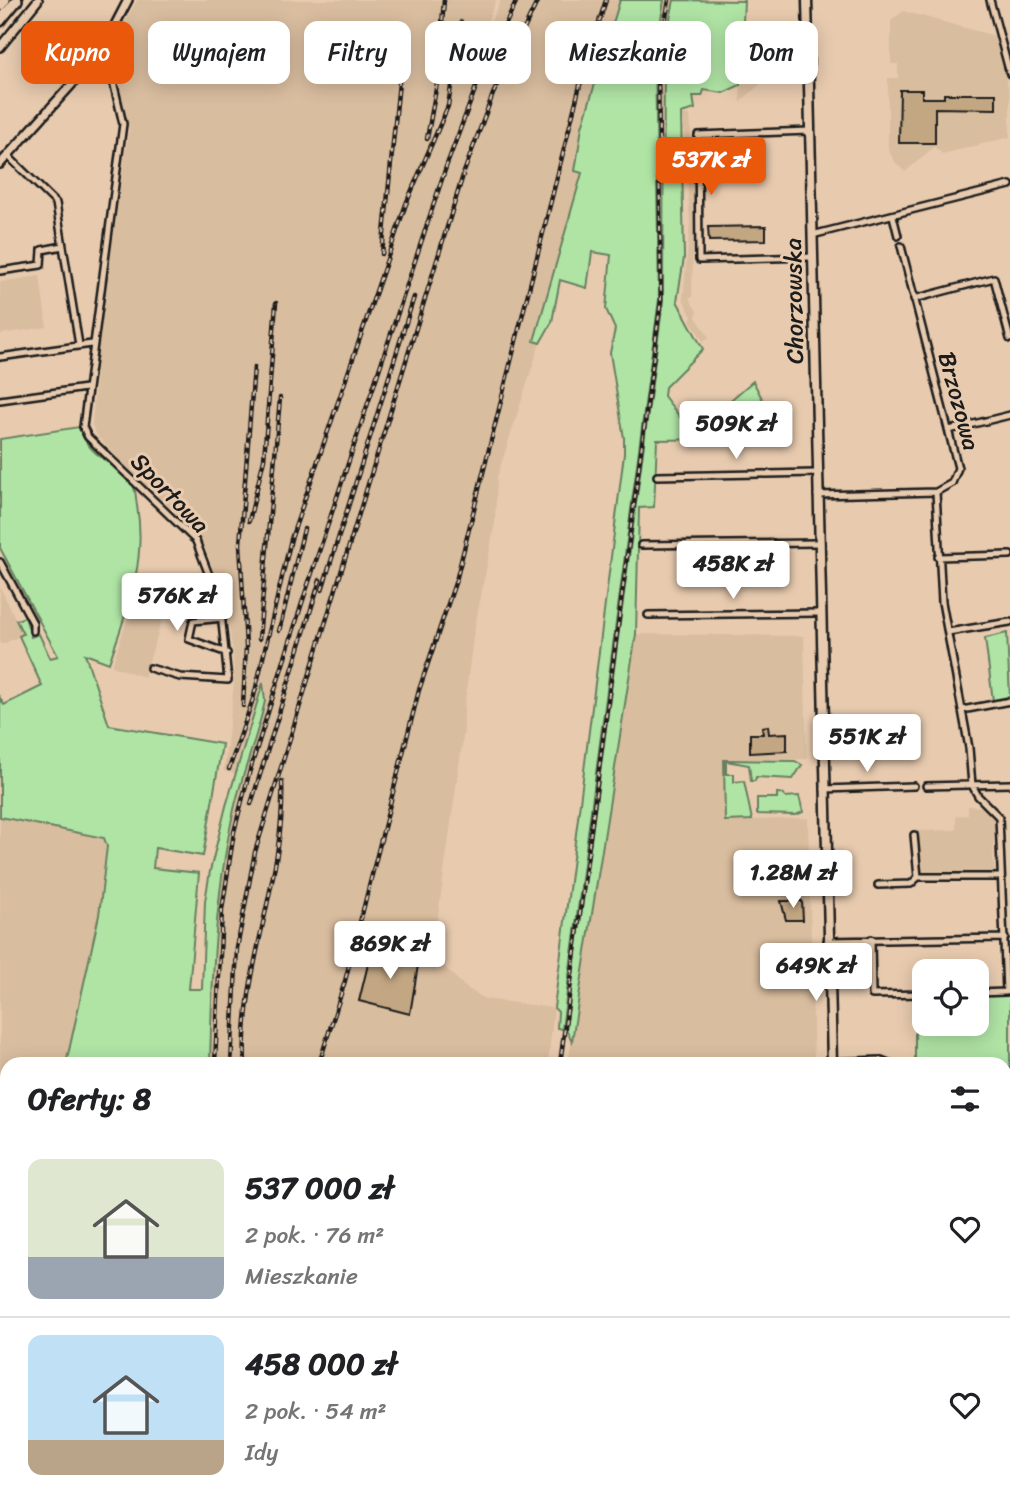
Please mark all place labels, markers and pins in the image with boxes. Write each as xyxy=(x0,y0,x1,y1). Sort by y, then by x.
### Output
pin: 537K zł xyxy=(646,138,776,197)
pin: 509K zł xyxy=(671,402,801,461)
pin: 458K zł xyxy=(668,542,798,601)
pin: 576K zł xyxy=(112,574,242,633)
pin: 551K zł xyxy=(802,714,932,774)
pin: 1.28M zł xyxy=(721,850,865,910)
pin: 869K zł xyxy=(325,922,455,981)
pin: 649K zł xyxy=(751,944,881,1003)

